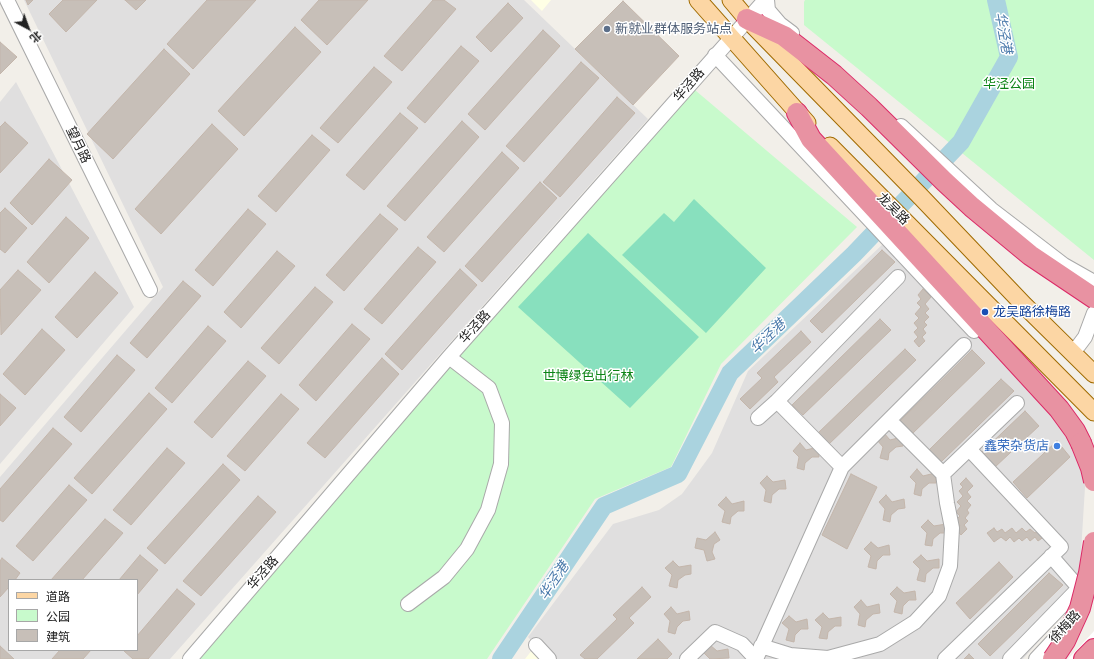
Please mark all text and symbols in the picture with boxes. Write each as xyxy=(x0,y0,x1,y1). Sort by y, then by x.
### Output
north arrow xyxy=(8,8,48,48)
water label: 华泾港 xyxy=(991,11,1015,55)
place label: 新就业群体服务站点 xyxy=(615,21,732,37)
marker: 新就业群体服务站点 xyxy=(602,24,612,34)
text: 北 xyxy=(27,28,45,46)
street label: 华泾路 xyxy=(670,65,708,105)
park label: 华泾公园 xyxy=(983,76,1035,92)
street label: 望月路 xyxy=(62,124,94,166)
street label: 龙吴路 xyxy=(874,190,912,228)
place label: 龙吴路徐梅路 xyxy=(993,304,1071,320)
street label: 华泾路 xyxy=(456,307,494,347)
marker: 龙吴路徐梅路 xyxy=(980,307,990,317)
water label: 华泾港 xyxy=(747,316,789,358)
park label: 世博绿色出行林 xyxy=(543,368,633,384)
place label: 鑫荣杂货店 xyxy=(984,438,1049,454)
marker: 鑫荣杂货店 xyxy=(1052,441,1062,451)
street label: 华泾路 xyxy=(244,553,282,593)
water label: 华泾港 xyxy=(535,559,573,603)
legend xyxy=(8,579,138,651)
text: 道路 xyxy=(46,589,70,604)
street label: 徐梅路 xyxy=(1046,607,1084,647)
text: 公园 xyxy=(46,609,70,624)
text: 建筑 xyxy=(46,629,70,644)

